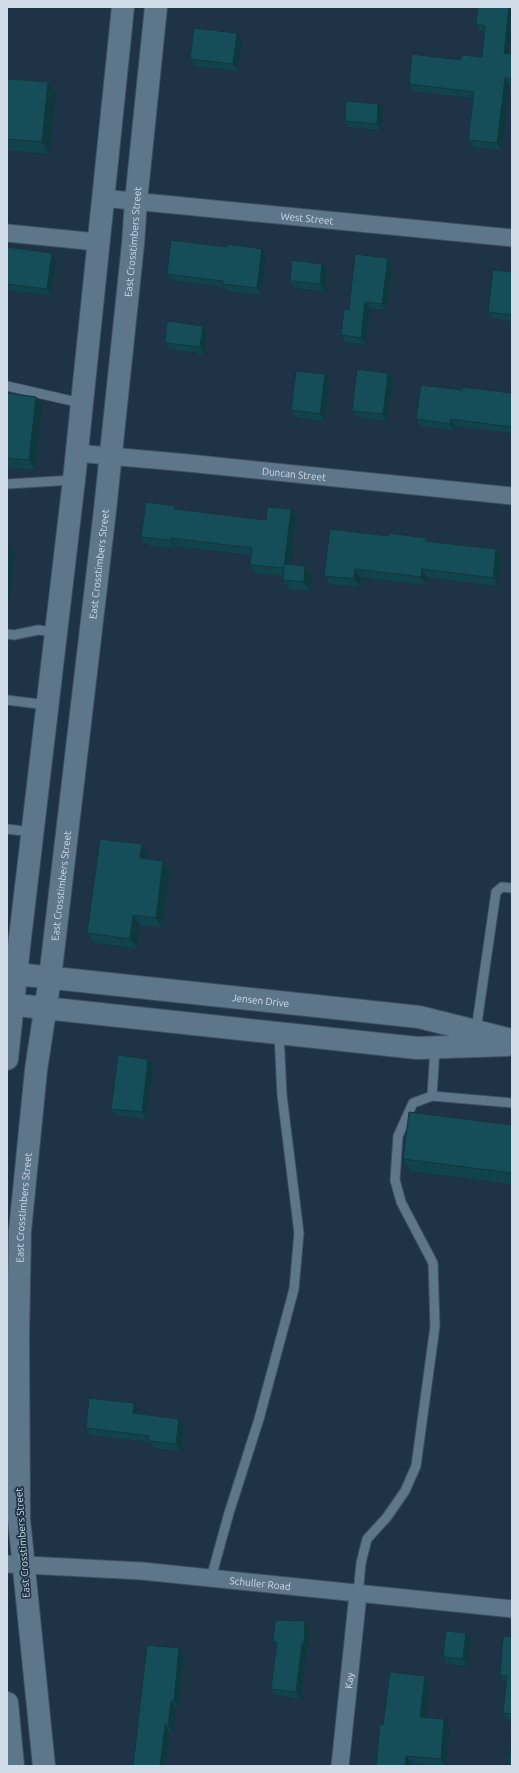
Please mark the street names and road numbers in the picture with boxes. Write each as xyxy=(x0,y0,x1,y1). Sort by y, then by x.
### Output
street label: East Crosstimbers Street xyxy=(122,186,143,297)
street label: West Street xyxy=(280,210,334,227)
street label: Duncan Street xyxy=(261,466,327,483)
street label: East Crosstimbers Street xyxy=(87,508,111,620)
street label: East Crosstimbers Street xyxy=(49,830,73,941)
street label: Jensen Drive xyxy=(231,992,290,1009)
street label: East Crosstimbers Street xyxy=(14,1152,34,1263)
street label: East Crosstimbers Street xyxy=(13,1487,32,1598)
street label: Schuller Road xyxy=(229,1575,291,1592)
street label: Kay xyxy=(343,1672,356,1689)

